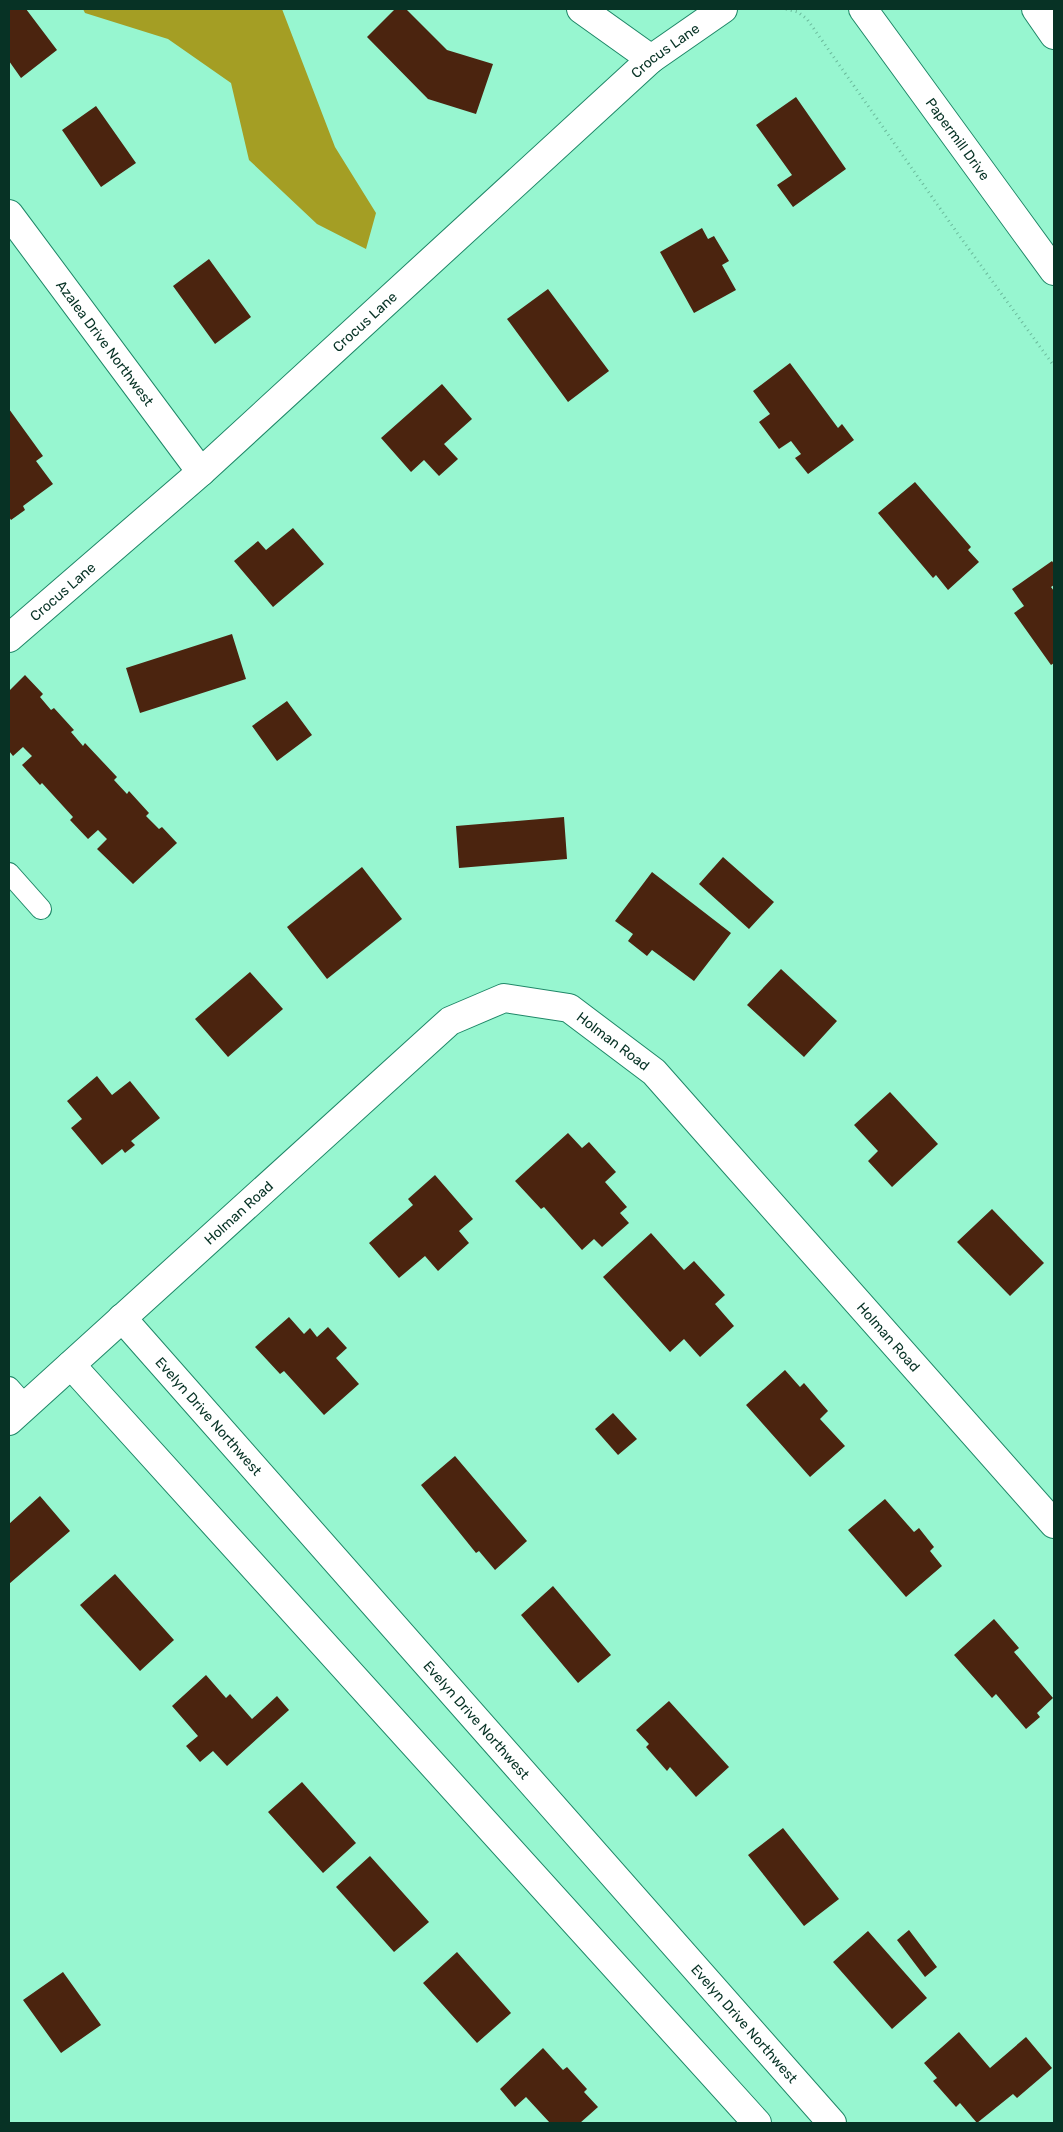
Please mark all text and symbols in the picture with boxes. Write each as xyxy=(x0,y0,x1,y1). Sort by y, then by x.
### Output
street label: Crocus Lane xyxy=(627,19,703,82)
street label: Papermill Drive xyxy=(922,95,994,184)
street label: Azalea Drive Northwest xyxy=(53,277,158,410)
street label: Crocus Lane xyxy=(329,288,400,355)
street label: Crocus Lane xyxy=(26,558,99,625)
street label: Holman Road xyxy=(573,1008,653,1074)
street label: Holman Road xyxy=(201,1177,276,1248)
street label: Holman Road xyxy=(853,1299,924,1375)
street label: Evelyn Drive Northwest xyxy=(152,1353,266,1479)
street label: Evelyn Drive Northwest xyxy=(420,1657,534,1783)
street label: Evelyn Drive Northwest xyxy=(688,1961,802,2087)

